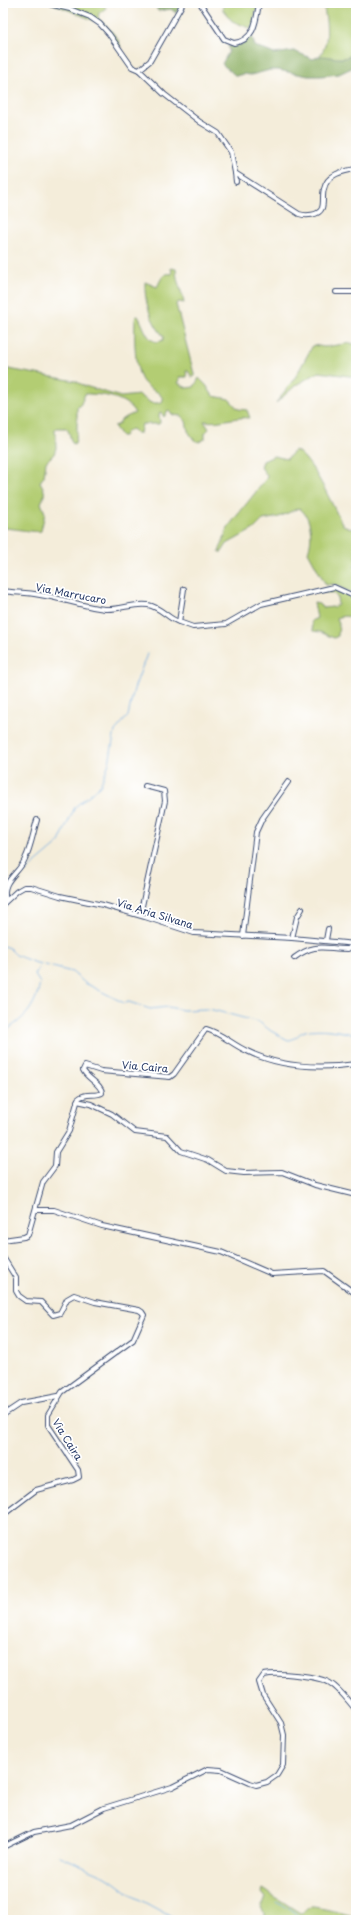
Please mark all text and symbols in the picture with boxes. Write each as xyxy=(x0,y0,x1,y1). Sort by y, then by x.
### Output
street label: Via Marrucaro xyxy=(34,579,108,607)
street label: Via Aria Silvana xyxy=(115,894,196,932)
street label: Via Caira xyxy=(121,1057,169,1076)
street label: Via Caira xyxy=(49,1415,87,1463)

